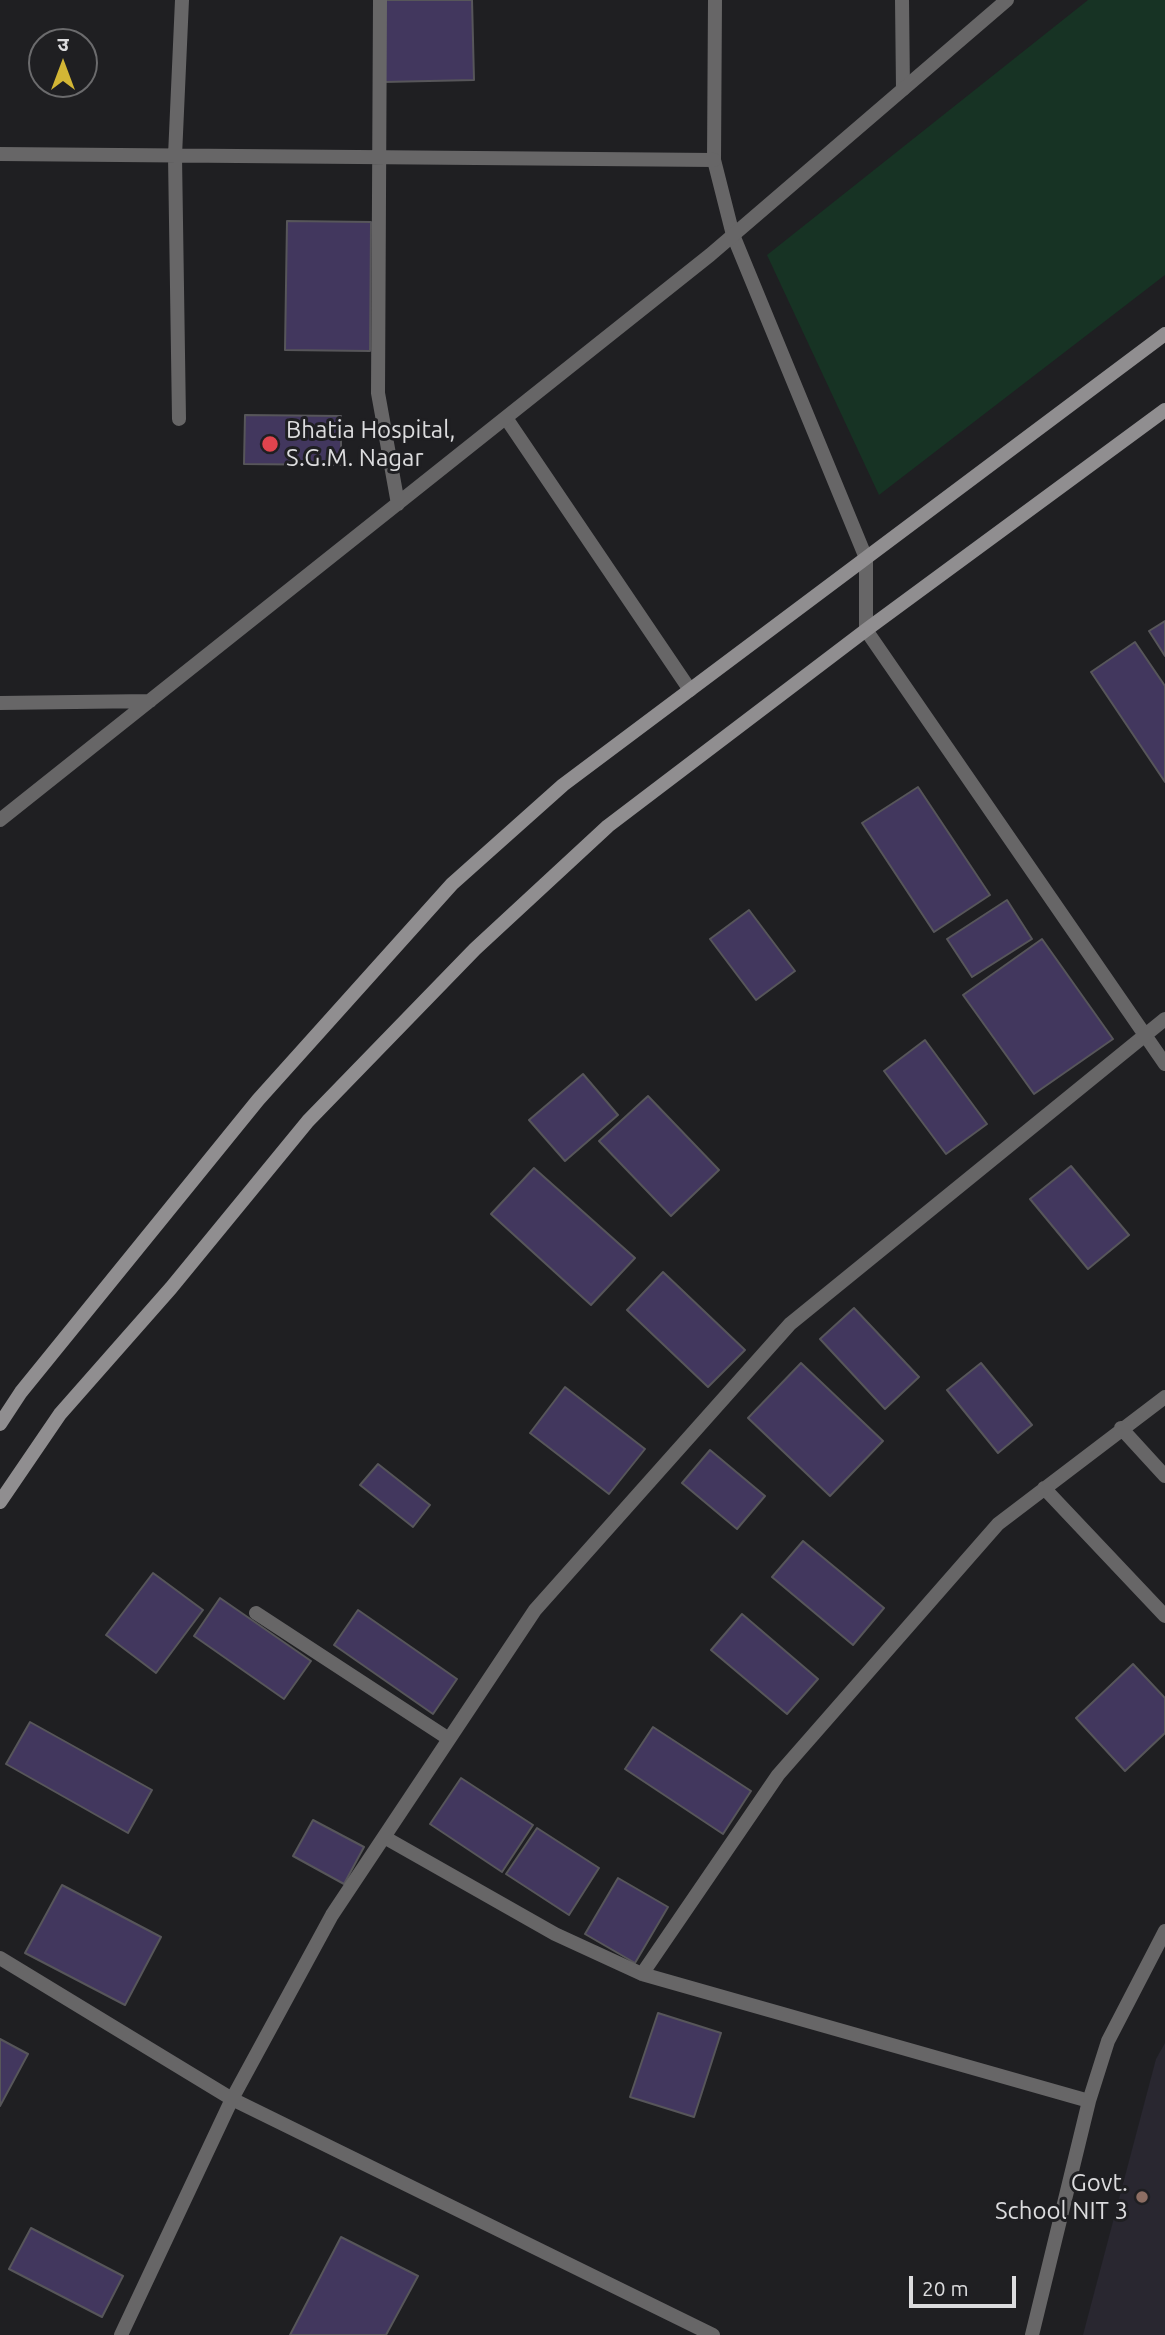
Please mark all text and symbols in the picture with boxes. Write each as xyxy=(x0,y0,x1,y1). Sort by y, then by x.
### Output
north arrow xyxy=(28,28,98,98)
text: उ xyxy=(57,33,69,55)
place label: Bhatia Hospital, S.G.M. Nagar xyxy=(286,416,455,472)
marker: Bhatia Hospital, S.G.M. Nagar xyxy=(260,434,280,454)
place label: Govt. School NIT 3 xyxy=(995,2169,1128,2225)
marker: Govt. School NIT 3 xyxy=(1134,2189,1150,2205)
scale bar xyxy=(913,2262,1020,2306)
text: 20 m xyxy=(922,2276,969,2300)

